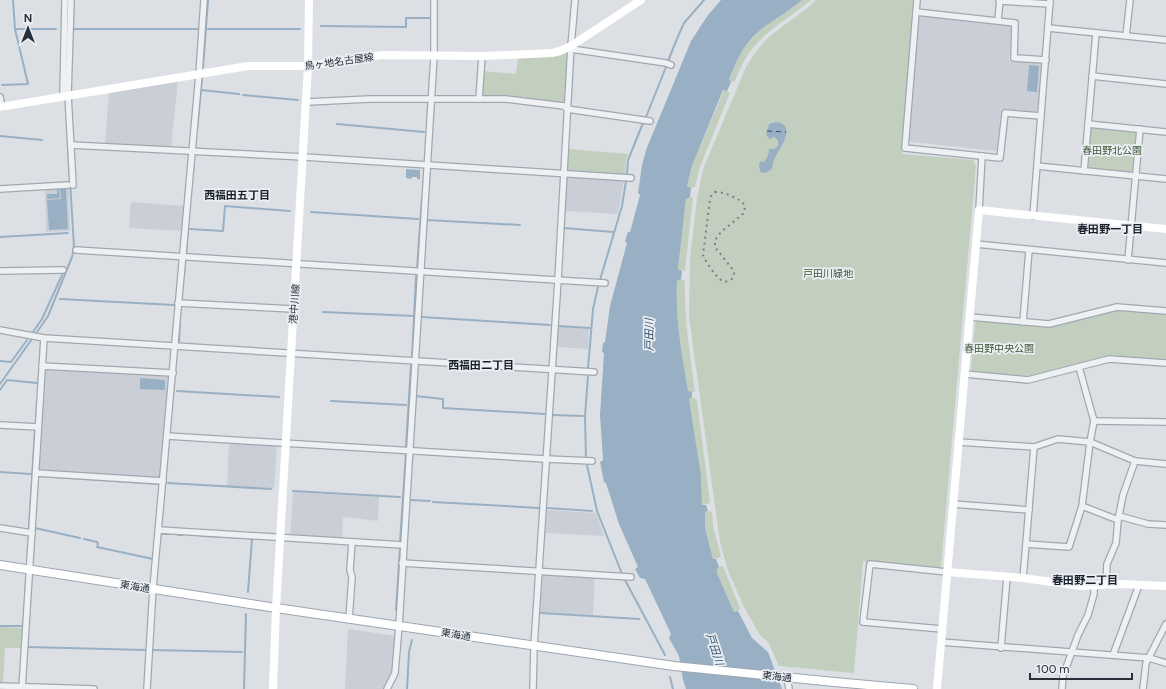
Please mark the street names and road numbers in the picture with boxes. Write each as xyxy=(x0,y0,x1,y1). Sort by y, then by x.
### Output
street label: 鳥ヶ地名古屋線 xyxy=(304,50,375,73)
street label: 港中川線 xyxy=(287,284,302,324)
street label: 東海通 xyxy=(119,578,151,595)
street label: 東海通 xyxy=(440,626,472,643)
street label: 東海通 xyxy=(761,668,793,685)

